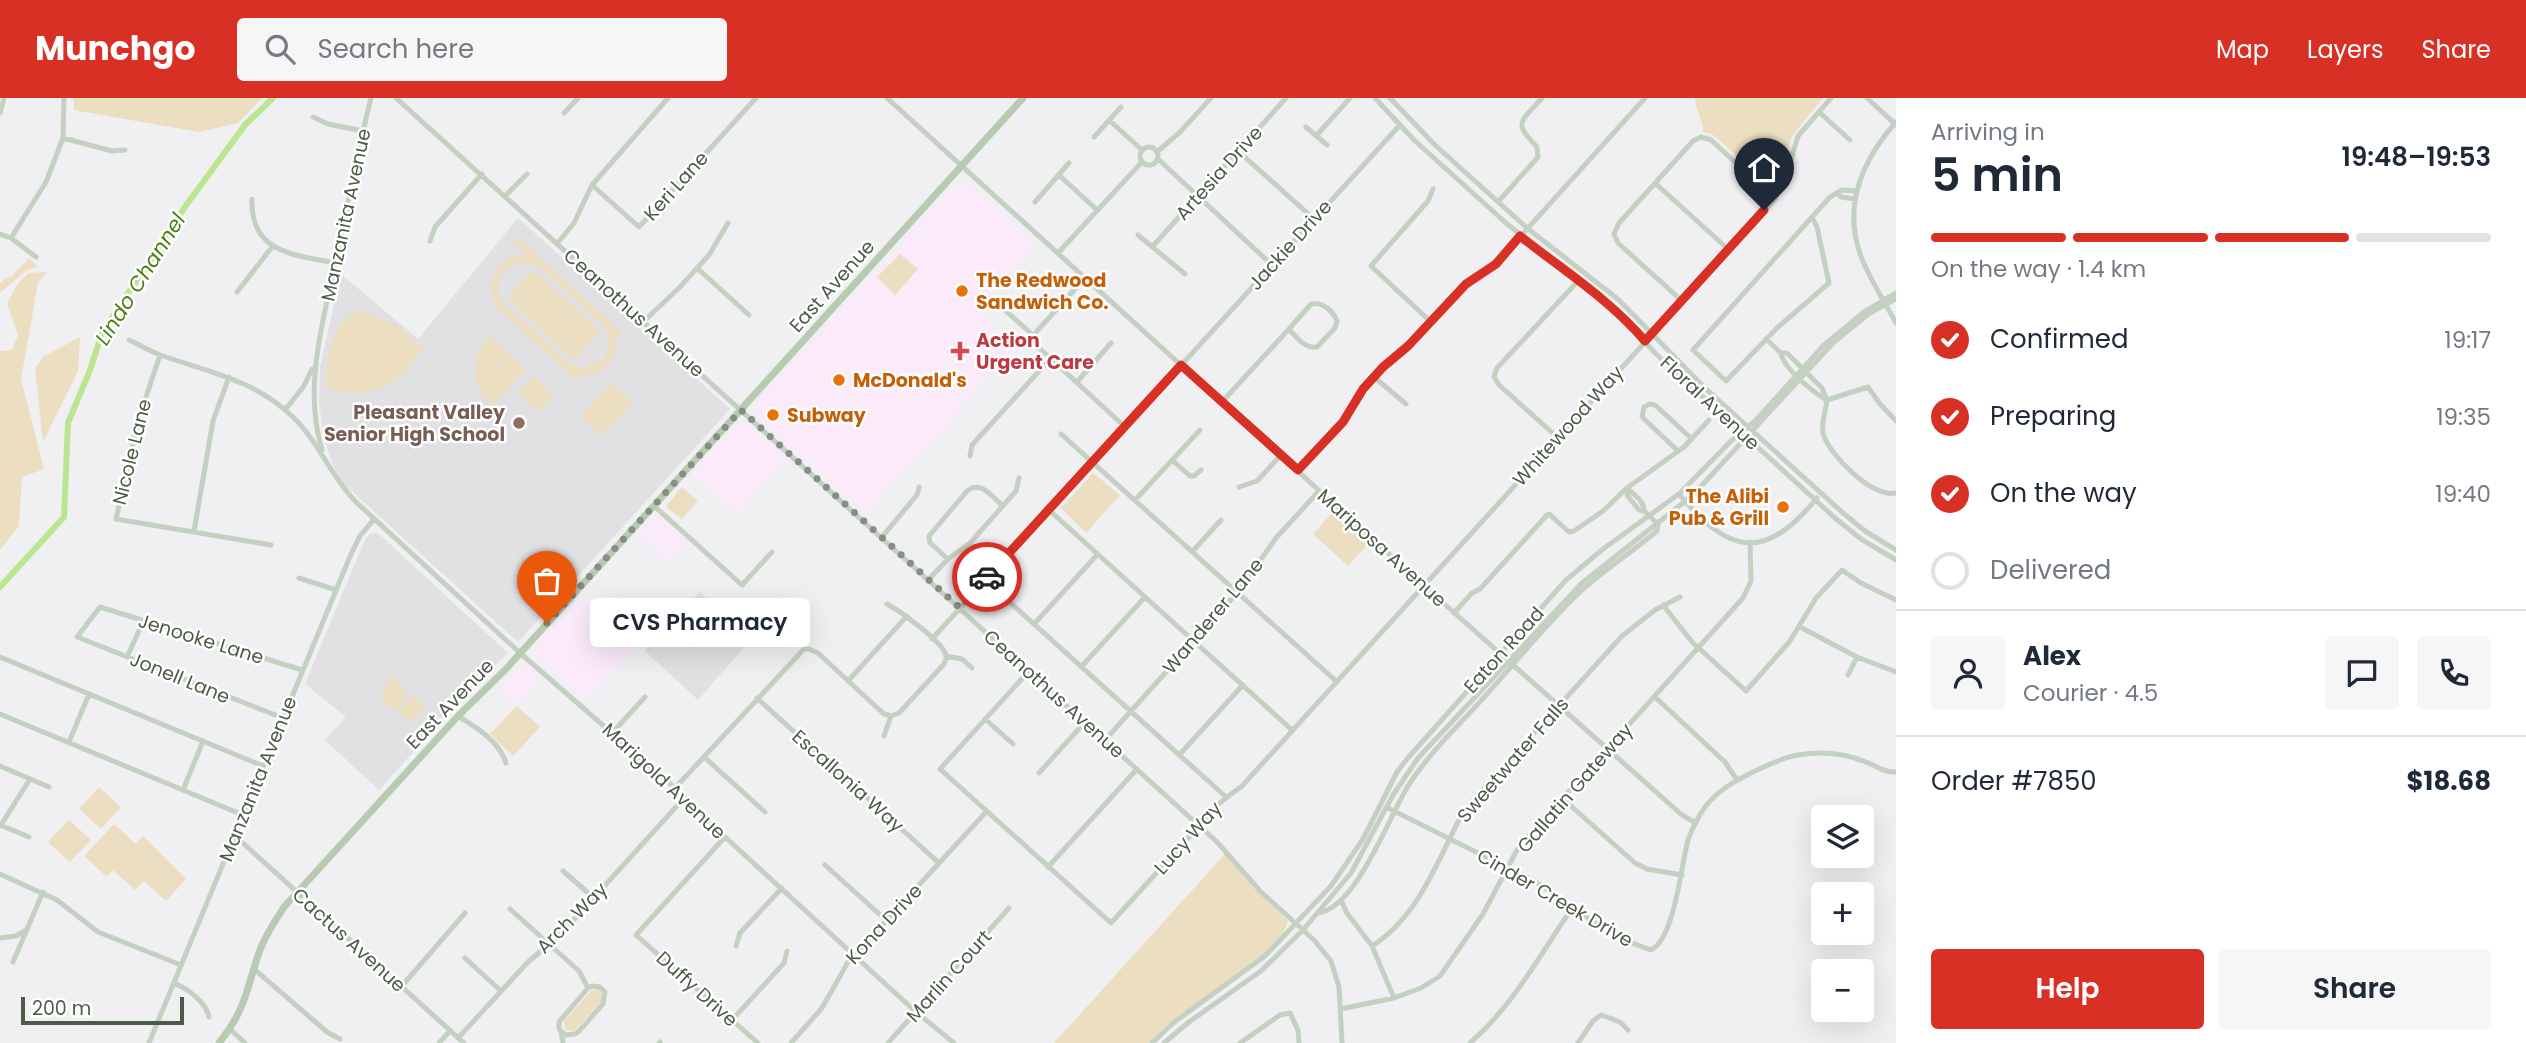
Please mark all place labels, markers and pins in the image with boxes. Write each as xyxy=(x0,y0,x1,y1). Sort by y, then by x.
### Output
pin xyxy=(1734,138,1794,210)
place label: The Redwood Sandwich Co. xyxy=(976,267,1109,316)
marker: The Redwood Sandwich Co. xyxy=(954,283,970,299)
place label: Action Urgent Care xyxy=(976,327,1094,376)
marker: Action Urgent Care xyxy=(950,341,970,361)
place label: McDonald's xyxy=(853,367,967,394)
marker: McDonald's xyxy=(831,372,847,388)
place label: Pleasant Valley Senior High School xyxy=(324,399,506,448)
place label: Subway xyxy=(787,402,867,429)
marker: Subway xyxy=(765,407,781,423)
marker: Pleasant Valley Senior High School xyxy=(511,415,527,431)
place label: The Alibi Pub & Grill xyxy=(1669,483,1769,532)
marker: The Alibi Pub & Grill xyxy=(1775,499,1791,515)
pin xyxy=(517,551,577,623)
callout: CVS Pharmacy xyxy=(589,598,810,648)

